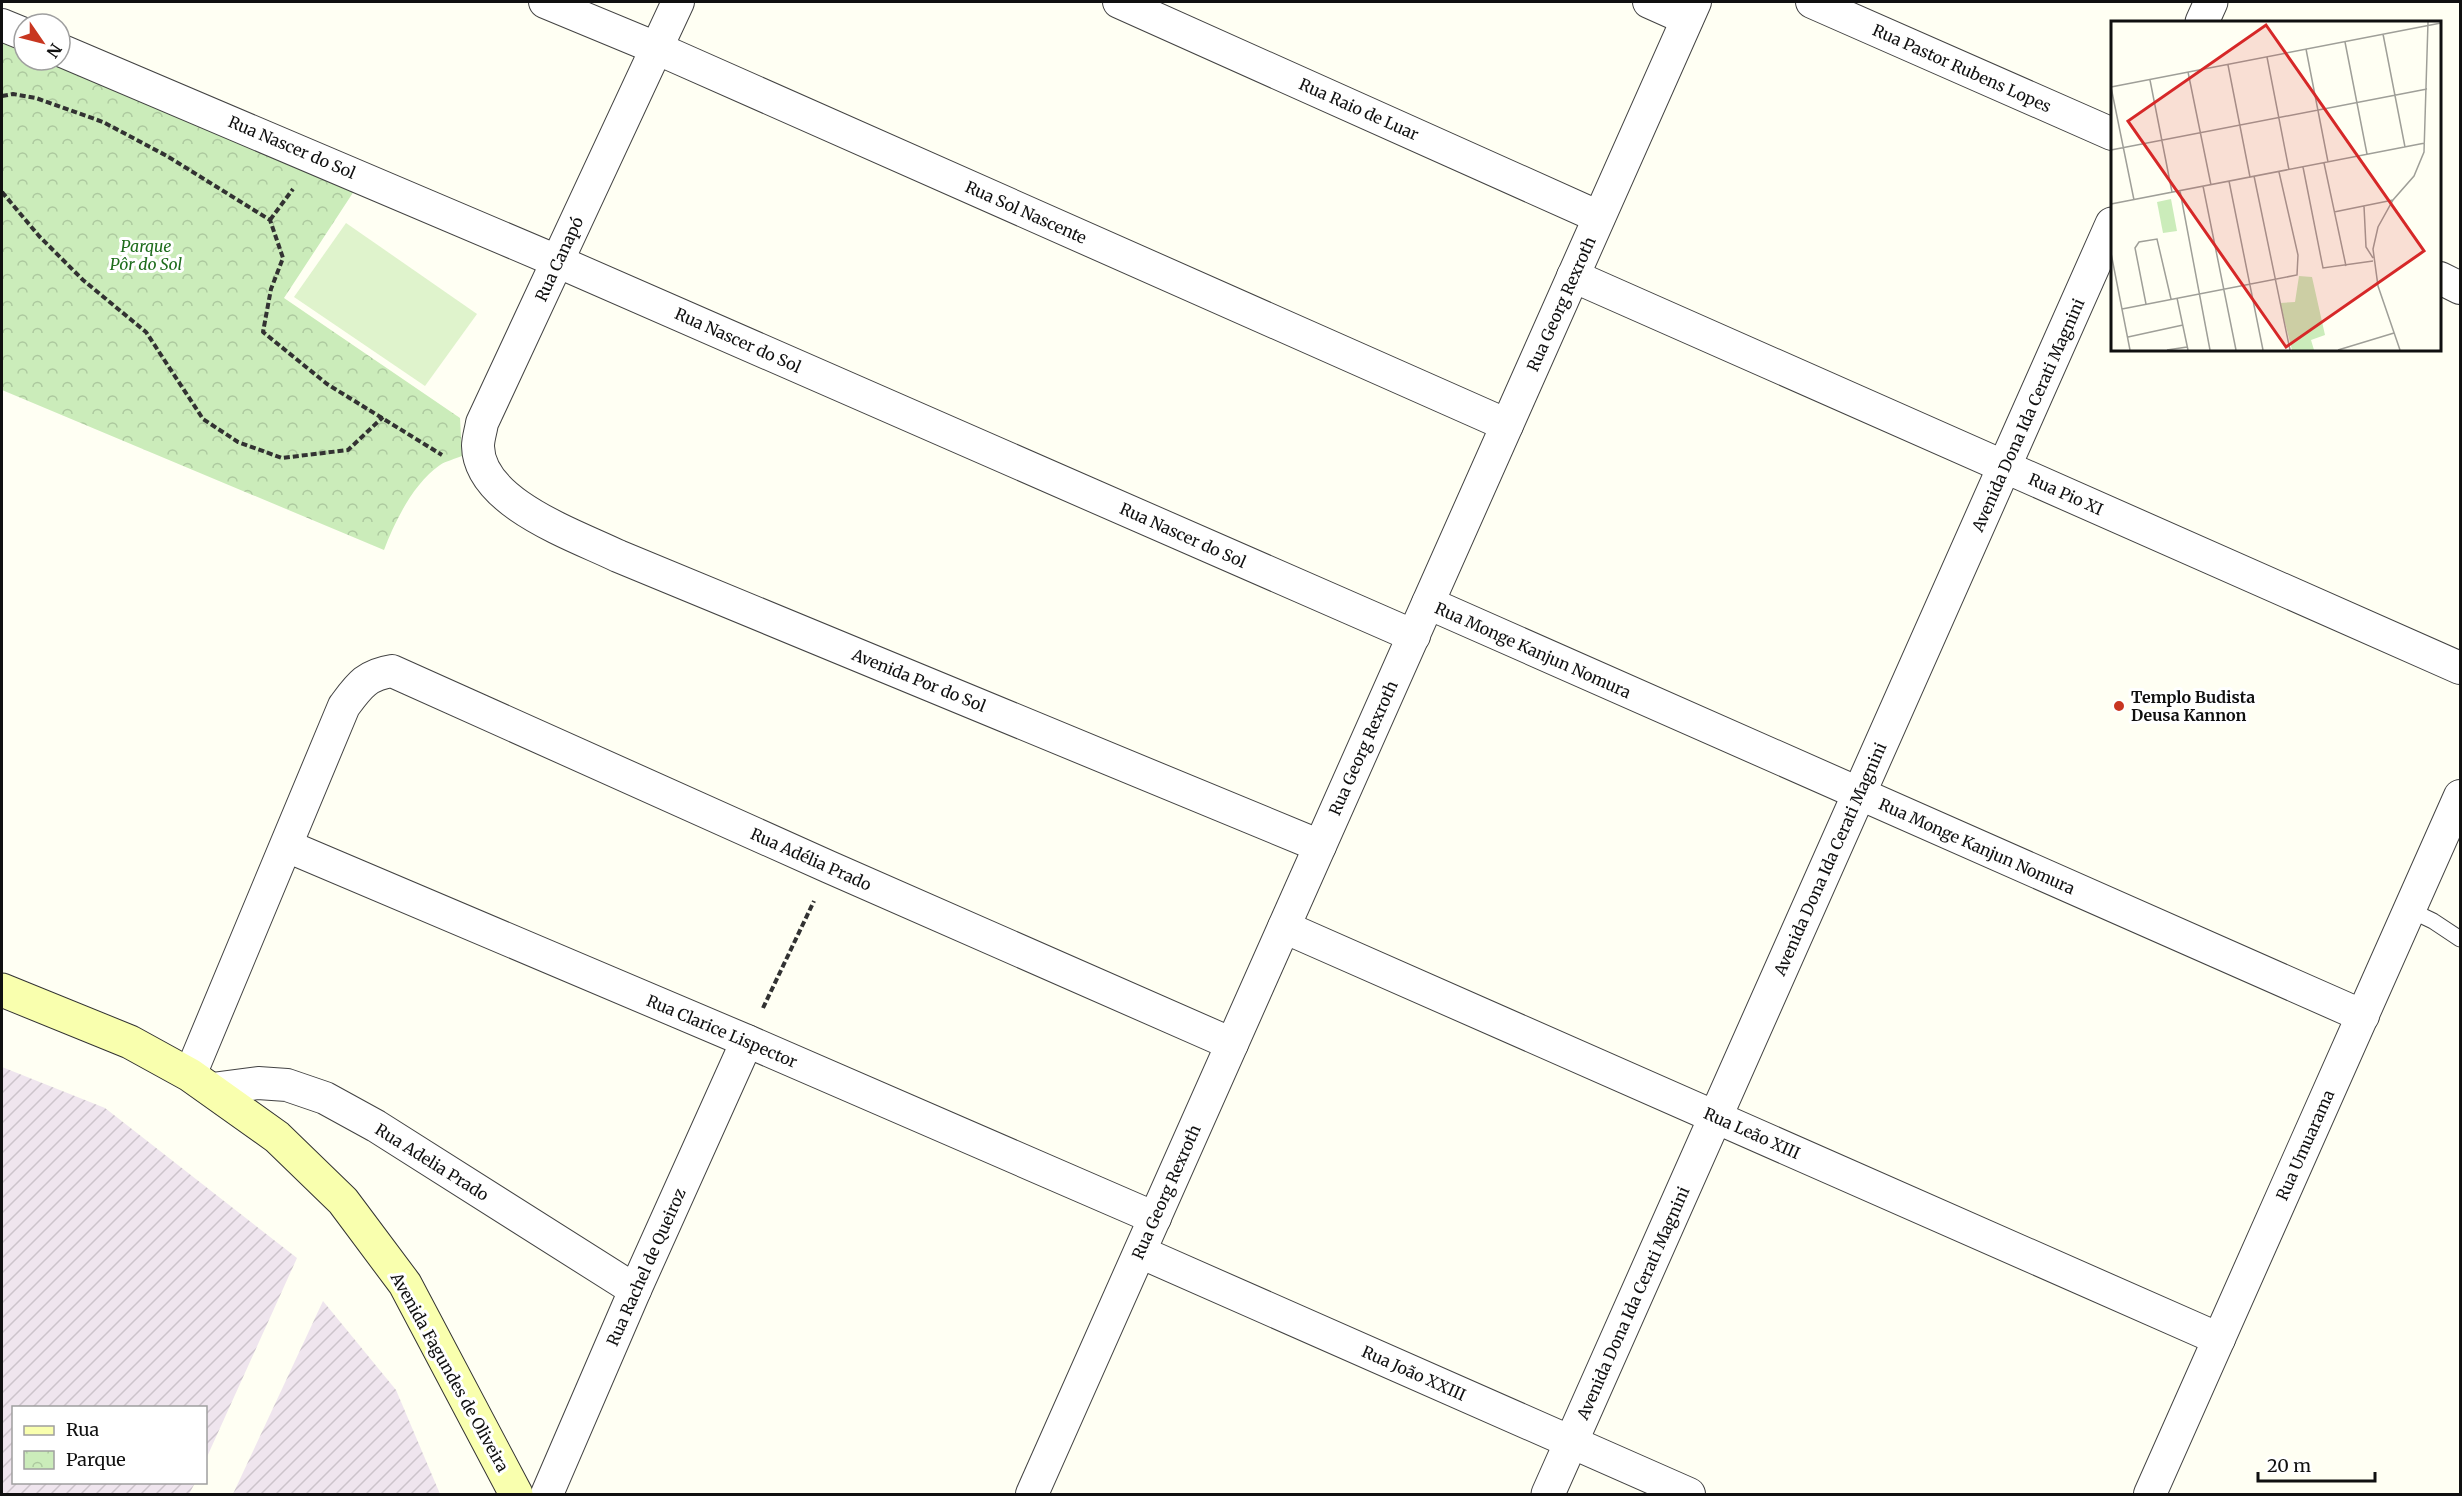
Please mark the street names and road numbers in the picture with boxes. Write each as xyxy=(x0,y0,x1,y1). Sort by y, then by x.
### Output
street label: Rua Pastor Rubens Lopes xyxy=(1870,20,2055,117)
street label: Rua Raio de Luar xyxy=(1296,74,1422,144)
street label: Rua Nascer do Sol xyxy=(225,111,359,183)
street label: Rua Sol Nascente xyxy=(962,176,1090,248)
street label: Rua Canapó xyxy=(531,214,587,304)
street label: Rua Georg Rexroth xyxy=(1522,233,1600,374)
street label: Avenida Dona Ida Cerati Magnini xyxy=(1967,295,2089,536)
street label: Rua Nascer do Sol xyxy=(672,303,804,377)
street label: Rua Pio XI xyxy=(2026,469,2106,519)
street label: Rua Nascer do Sol xyxy=(1117,498,1249,572)
street label: Rua Monge Kanjun Nomura xyxy=(1432,598,1634,703)
street label: Avenida Por do Sol xyxy=(848,644,989,716)
street label: Rua Georg Rexroth xyxy=(1324,677,1402,818)
street label: Avenida Dona Ida Cerati Magnini xyxy=(1769,739,1891,980)
street label: Rua Monge Kanjun Nomura xyxy=(1876,794,2078,899)
street label: Rua Adélia Prado xyxy=(748,823,874,895)
street label: Rua Clarice Lispector xyxy=(644,990,800,1072)
street label: Rua Umuarama xyxy=(2272,1086,2339,1203)
street label: Rua Leão XIII xyxy=(1701,1103,1803,1163)
street label: Rua Adelia Prado xyxy=(372,1119,492,1205)
street label: Rua Georg Rexroth xyxy=(1127,1121,1205,1262)
street label: Avenida Dona Ida Cerati Magnini xyxy=(1572,1183,1694,1424)
street label: Rua Rachel de Queiroz xyxy=(602,1185,690,1349)
street label: Avenida Fagundes de Oliveira xyxy=(386,1268,513,1475)
street label: Rua João XXIII xyxy=(1359,1341,1469,1405)

